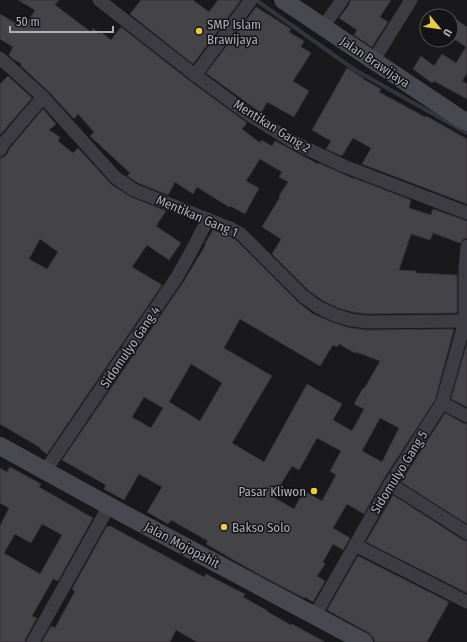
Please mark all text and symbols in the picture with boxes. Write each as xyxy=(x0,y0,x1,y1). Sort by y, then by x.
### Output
scale bar xyxy=(10,8,113,34)
north arrow xyxy=(419,8,459,48)
text: 50 m xyxy=(16,15,40,29)
place label: SMP Islam Brawijaya xyxy=(207,17,261,47)
marker: SMP Islam Brawijaya xyxy=(194,26,204,36)
text: U xyxy=(440,27,455,39)
street label: Jalan Brawijaya xyxy=(338,33,412,91)
street label: Mentikan Gang 2 xyxy=(231,96,313,156)
street label: Mentikan Gang 1 xyxy=(154,192,240,240)
street label: Sidomulyo Gang 4 xyxy=(97,303,163,391)
street label: Sidomulyo Gang 5 xyxy=(367,428,431,516)
place label: Pasar Kliwon xyxy=(238,484,306,499)
marker: Pasar Kliwon xyxy=(309,486,319,496)
street label: Jalan Mojopahit xyxy=(142,519,223,571)
place label: Bakso Solo xyxy=(232,520,291,535)
marker: Bakso Solo xyxy=(219,522,229,532)

